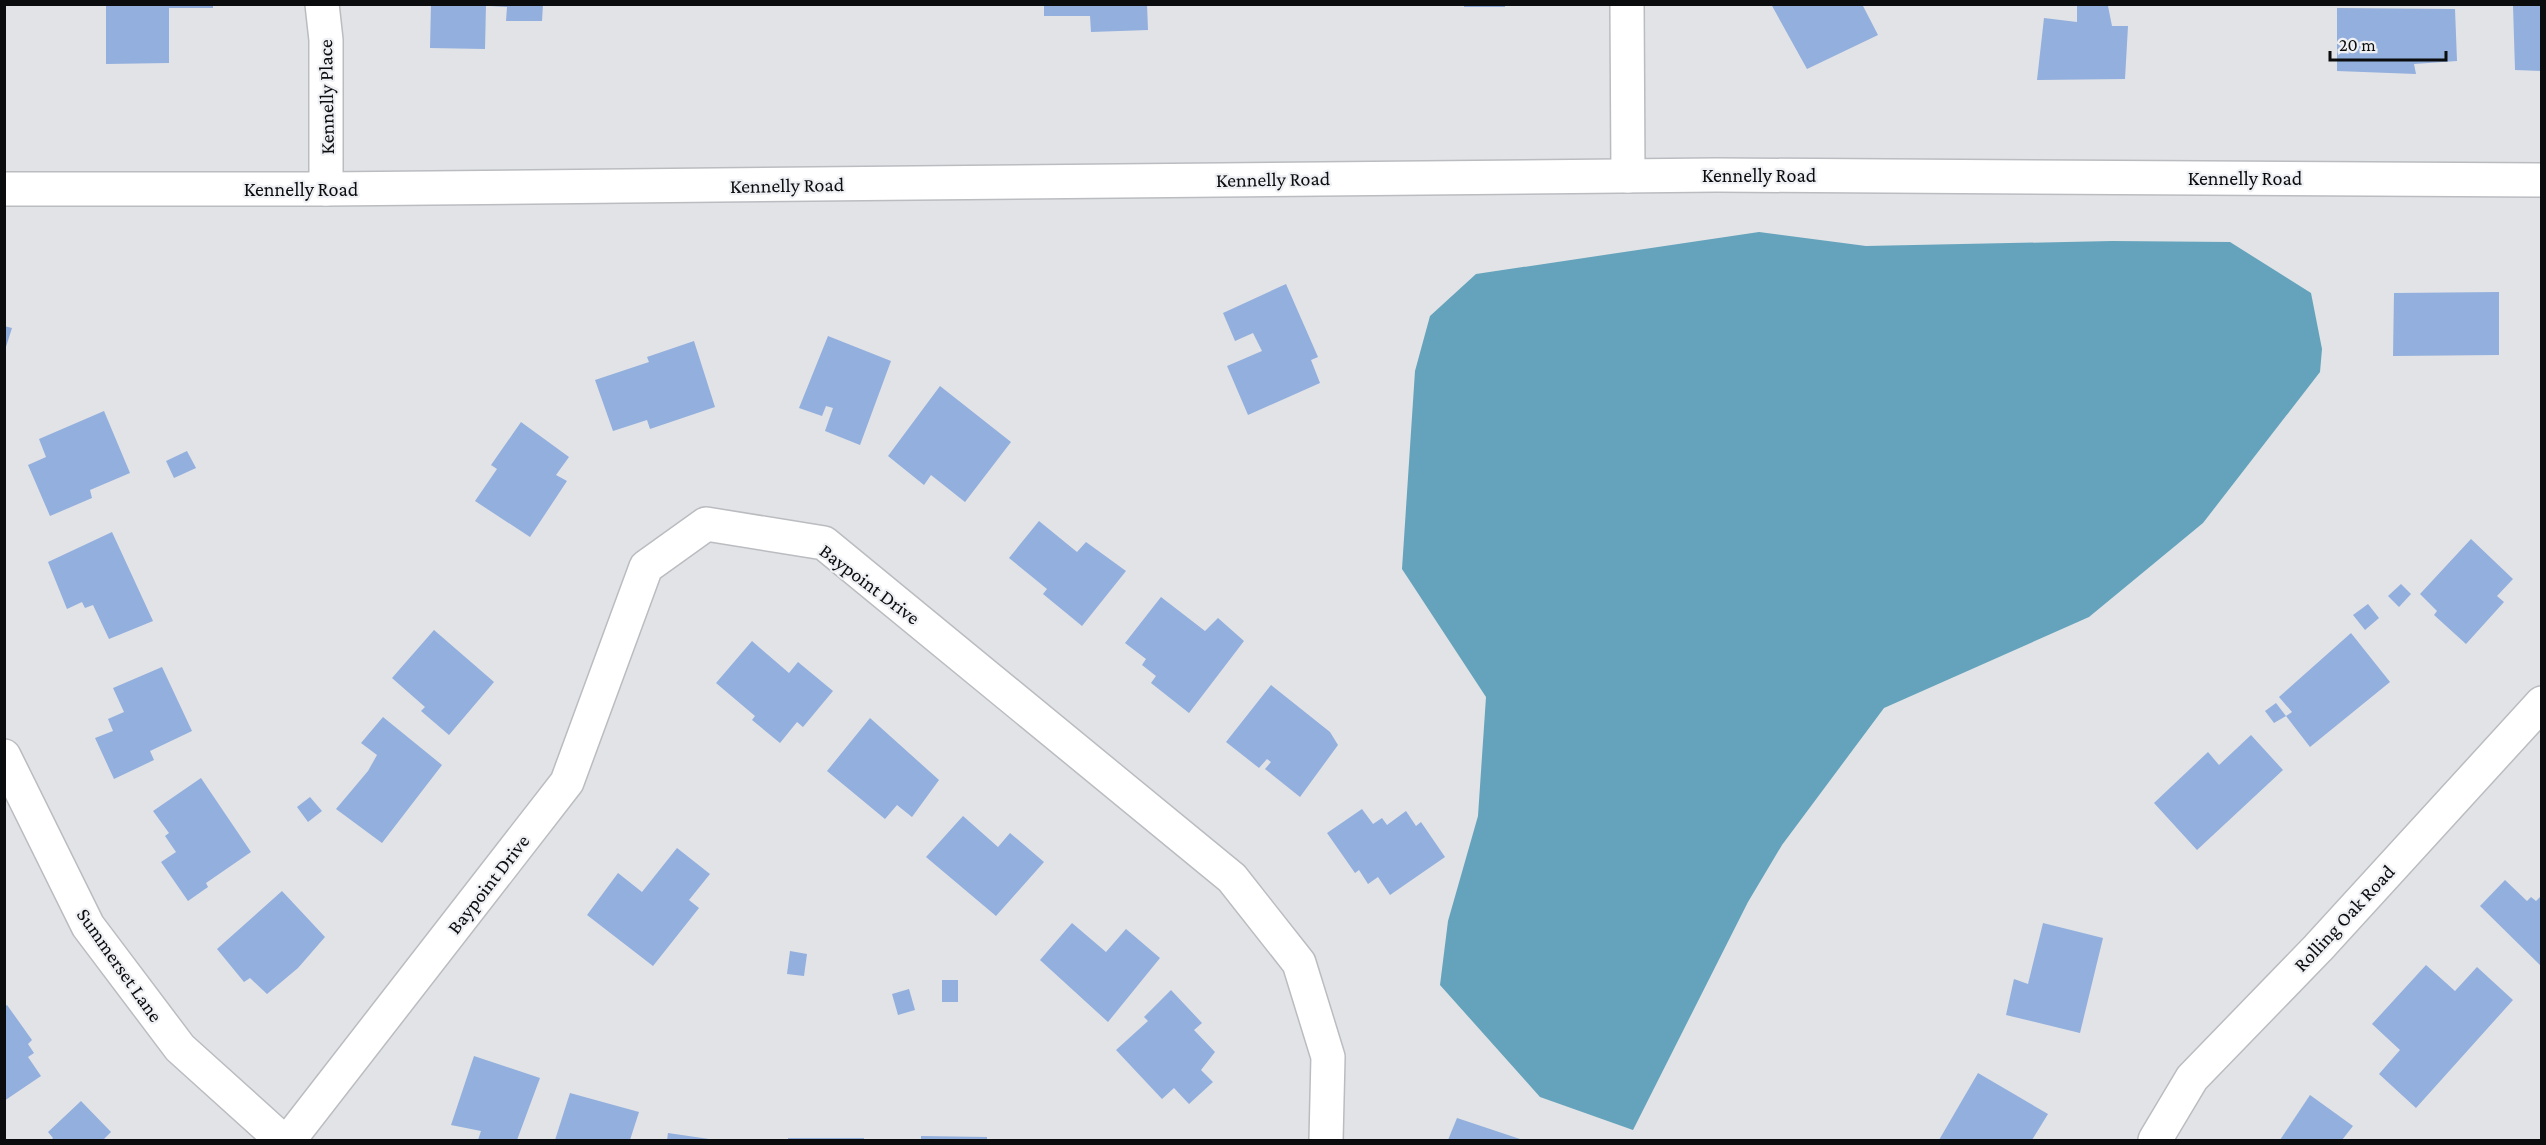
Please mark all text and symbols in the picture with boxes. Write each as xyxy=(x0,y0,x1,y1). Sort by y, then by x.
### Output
scale bar xyxy=(2330,24,2446,62)
text: 20 m xyxy=(2339,35,2376,55)
street label: Kennelly Place xyxy=(314,39,339,155)
street label: Kennelly Road xyxy=(1702,164,1817,187)
street label: Kennelly Road xyxy=(1216,167,1331,192)
street label: Kennelly Road xyxy=(2188,167,2303,190)
street label: Kennelly Road xyxy=(730,173,845,198)
street label: Kennelly Road xyxy=(244,178,359,201)
street label: Baypoint Drive xyxy=(815,539,925,630)
street label: Baypoint Drive xyxy=(443,830,534,939)
street label: Rolling Oak Road xyxy=(2289,860,2400,976)
street label: Summerset Lane xyxy=(73,904,167,1026)

